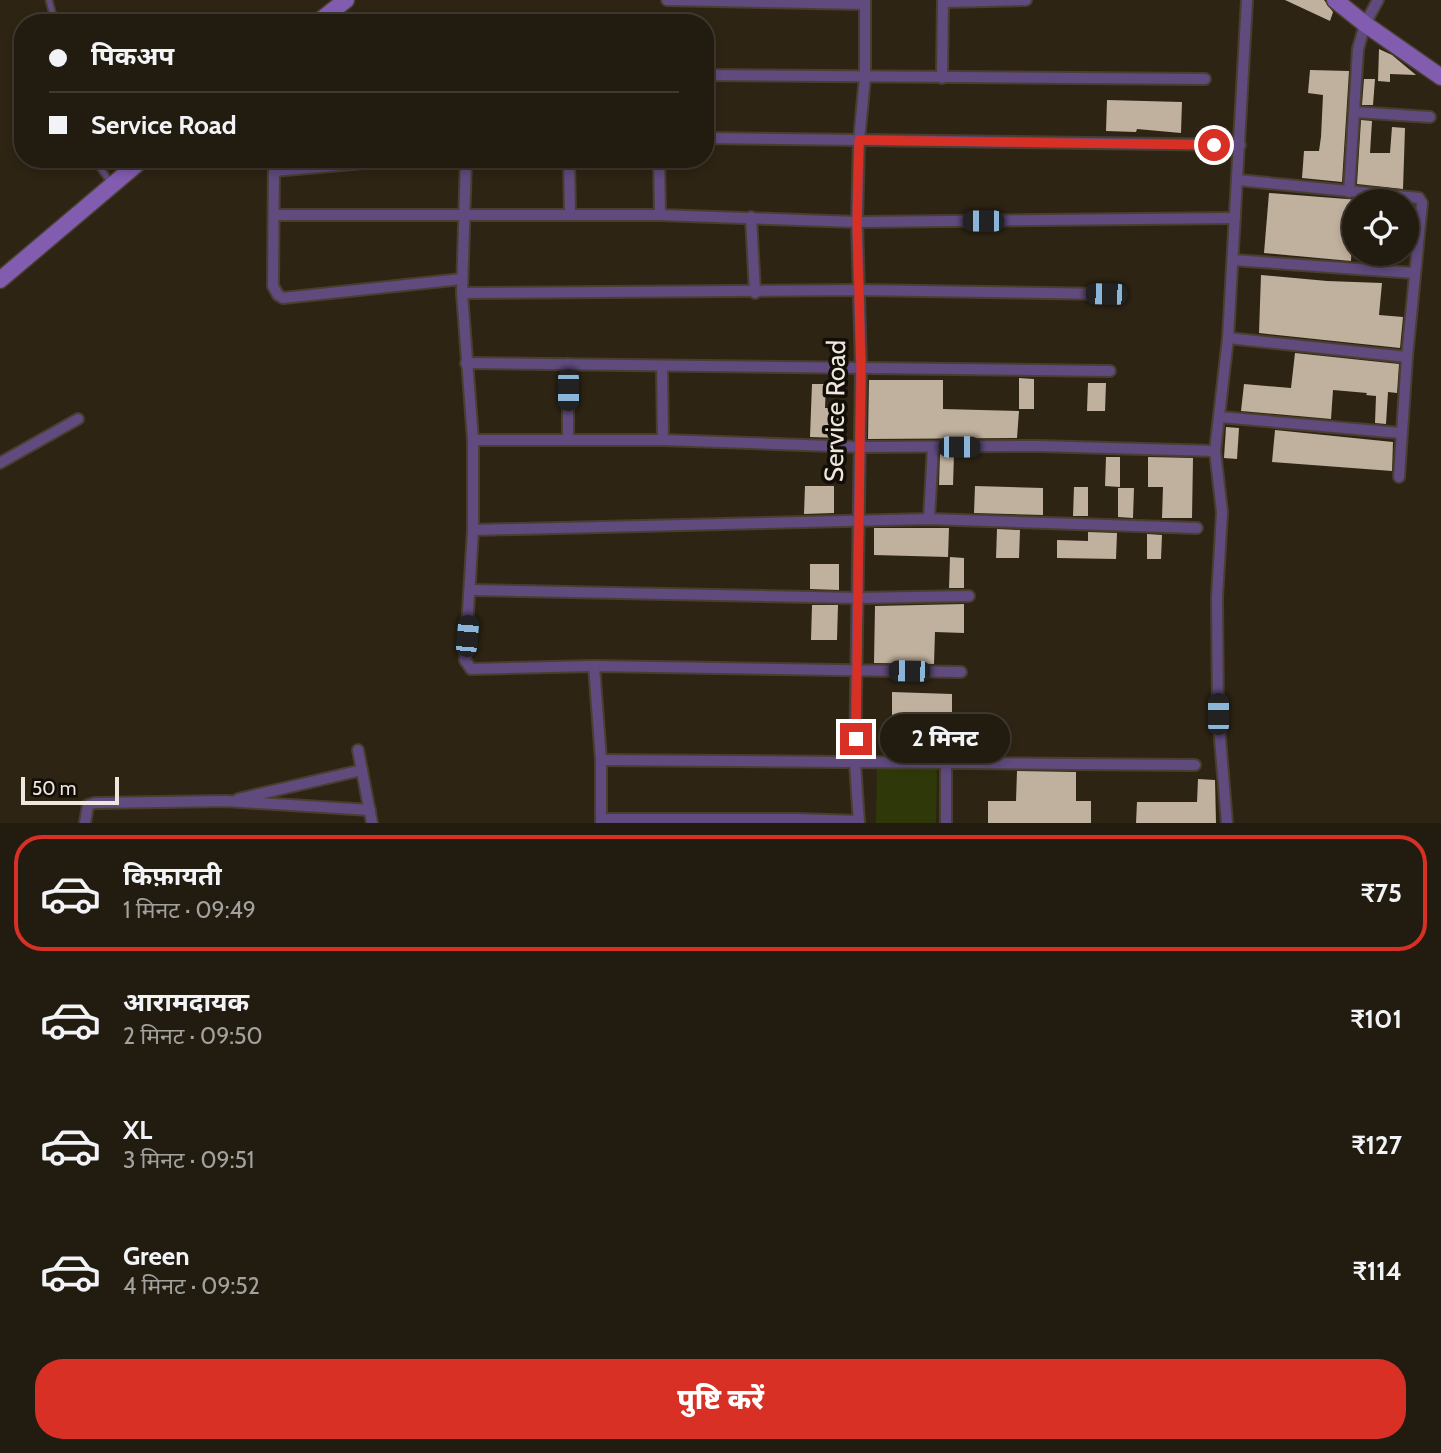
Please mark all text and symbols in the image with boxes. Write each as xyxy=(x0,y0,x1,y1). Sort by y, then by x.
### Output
text: पिकअप xyxy=(91,40,174,72)
text: Service Road xyxy=(91,109,237,141)
route start xyxy=(1198,129,1230,161)
map controls xyxy=(1342,189,1419,266)
button: locate xyxy=(1342,189,1419,266)
car xyxy=(963,211,1005,232)
car xyxy=(1085,283,1128,305)
street label: Service Road xyxy=(818,340,852,482)
car xyxy=(558,369,579,411)
car xyxy=(939,437,981,458)
car xyxy=(455,614,480,658)
car xyxy=(888,660,931,682)
car xyxy=(1208,693,1229,735)
callout: 2 मिनट xyxy=(880,714,1010,764)
route end xyxy=(840,723,872,755)
text: 2 मिनट xyxy=(912,724,978,752)
scale bar xyxy=(21,774,119,806)
text: 50 m xyxy=(32,777,76,800)
text: किफ़ायती xyxy=(123,860,222,892)
icon: car xyxy=(39,862,102,925)
text: ₹75 xyxy=(1361,877,1402,909)
text: 1 मिनट · 09:49 xyxy=(123,896,256,924)
text: आरामदायक xyxy=(123,986,249,1018)
icon: car xyxy=(39,988,102,1051)
text: ₹101 xyxy=(1350,1003,1402,1035)
text: 2 मिनट · 09:50 xyxy=(123,1022,263,1050)
icon: car xyxy=(39,1114,102,1177)
text: XL xyxy=(123,1114,152,1146)
text: ₹127 xyxy=(1351,1129,1402,1161)
text: 3 मिनट · 09:51 xyxy=(123,1146,254,1174)
icon: car xyxy=(39,1240,102,1303)
text: Green xyxy=(123,1240,190,1272)
text: ₹114 xyxy=(1352,1255,1402,1287)
text: 4 मिनट · 09:52 xyxy=(123,1272,260,1300)
button: पुष्टि करें xyxy=(35,1359,1406,1439)

